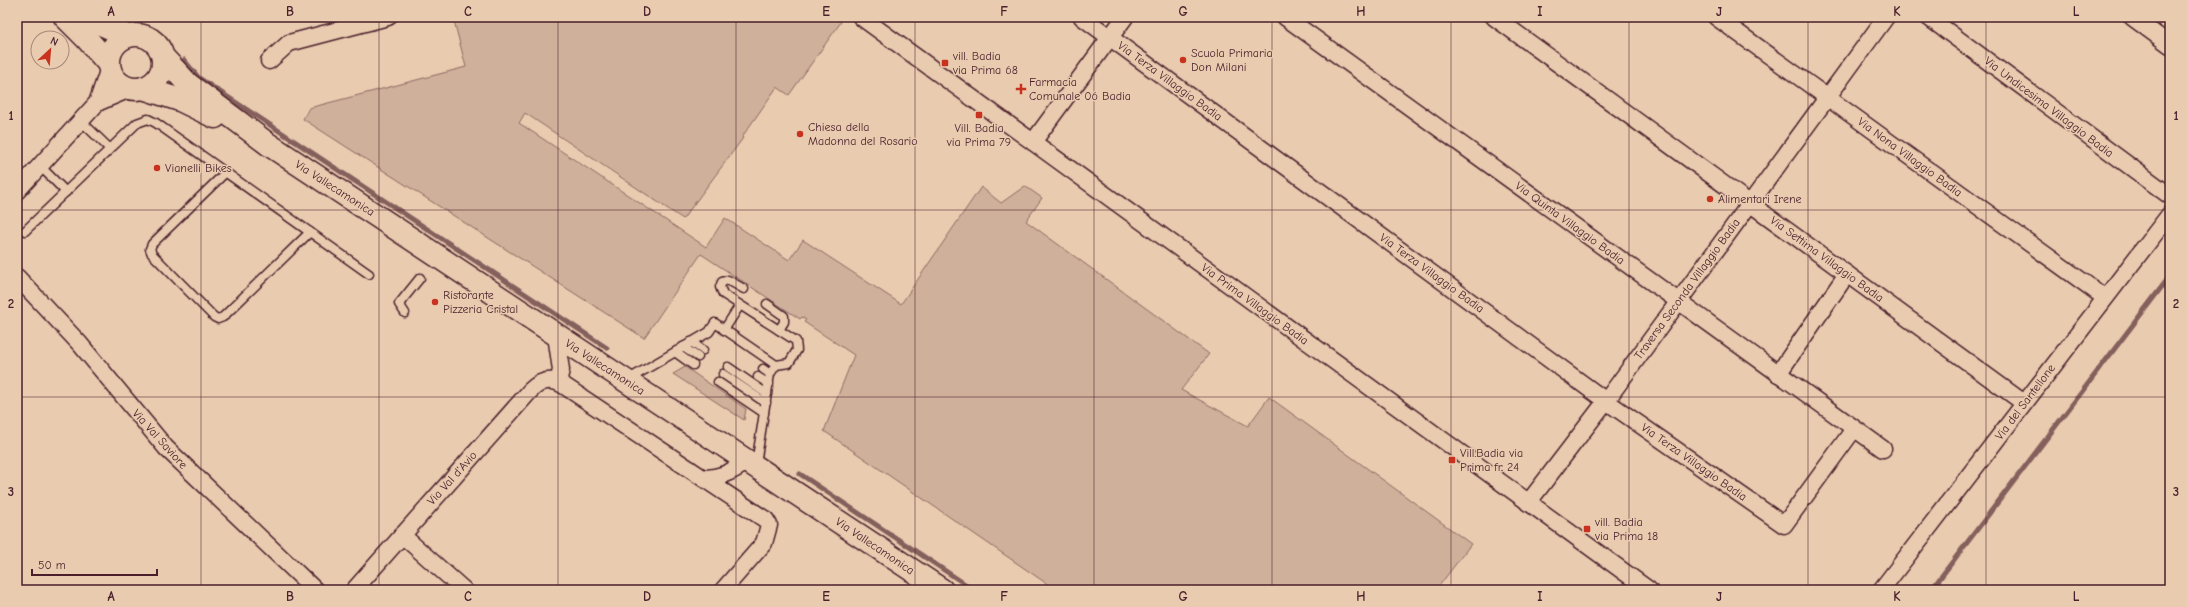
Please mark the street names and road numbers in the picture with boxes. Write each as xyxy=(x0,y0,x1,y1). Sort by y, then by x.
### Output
street label: Via Terza Villaggio Badia xyxy=(1115,38,1225,124)
street label: Via Undicesima Villaggio Badia xyxy=(1982,54,2116,160)
street label: Via Nona Villaggio Badia xyxy=(1855,114,1965,200)
street label: Via Vallecamonica xyxy=(293,157,377,219)
street label: Via Quinta Villaggio Badia xyxy=(1513,179,1627,267)
street label: Via Settima Villaggio Badia xyxy=(1767,213,1887,305)
street label: Traversa Seconda Villaggio Badia xyxy=(1631,216,1743,362)
street label: Via Terza Villaggio Badia xyxy=(1377,230,1487,316)
street label: Via Prima Villaggio Badia xyxy=(1199,260,1311,348)
street label: Via Vallecamonica xyxy=(563,336,647,398)
street label: Via del Santellone xyxy=(1992,361,2058,443)
street label: Via Val Saviore xyxy=(130,406,190,472)
street label: Via Terza Villaggio Badia xyxy=(1638,420,1750,504)
street label: Via Val d'Avio xyxy=(424,448,480,508)
street label: Via Vallecamonica xyxy=(833,514,917,578)

